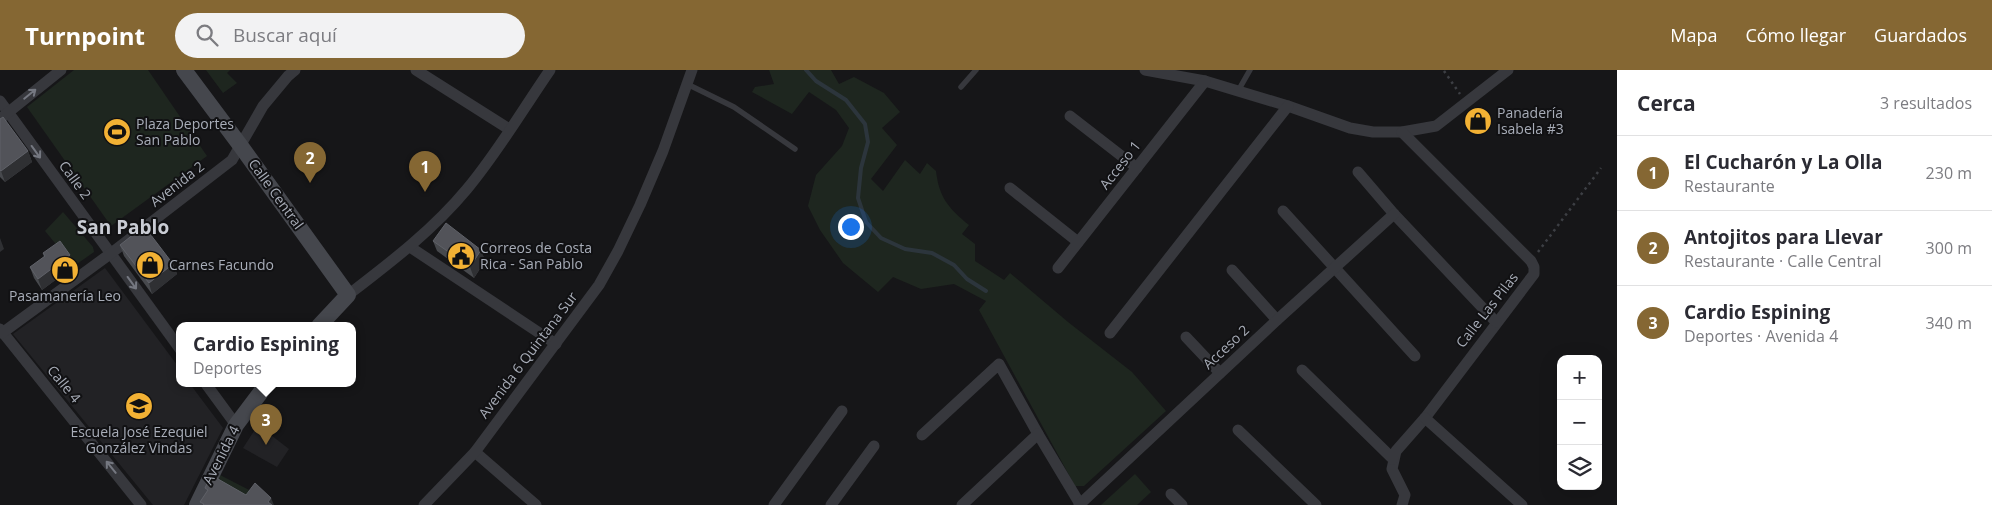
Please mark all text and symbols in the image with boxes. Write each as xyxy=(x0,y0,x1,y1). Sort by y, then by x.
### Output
search box xyxy=(175,13,525,58)
text: Turnpoint xyxy=(25,19,145,52)
icon: search xyxy=(193,21,221,49)
text: Buscar aquí xyxy=(233,22,337,48)
text: Mapa xyxy=(1670,23,1717,47)
text: Cómo llegar xyxy=(1745,23,1846,47)
text: Guardados xyxy=(1874,23,1967,47)
one-way arrow xyxy=(24,89,37,100)
text: Cerca xyxy=(1637,89,1696,117)
text: 3 resultados xyxy=(1880,92,1972,114)
place label: Panadería Isabela #3 xyxy=(1497,103,1564,138)
shop icon: Panadería Isabela #3 xyxy=(1463,106,1493,136)
place label: Plaza Deportes San Pablo xyxy=(136,114,234,149)
sports icon: Plaza Deportes San Pablo xyxy=(102,117,132,147)
street label: Acceso 1 xyxy=(1095,136,1145,193)
pin: 2 xyxy=(294,142,326,183)
one-way arrow xyxy=(31,145,41,159)
text: El Cucharón y La Olla xyxy=(1684,149,1883,175)
pin: 1 xyxy=(409,151,441,192)
street label: Calle Central xyxy=(244,155,308,233)
street label: Avenida 2 xyxy=(146,156,208,211)
street label: Calle 2 xyxy=(55,157,96,203)
text: 1 xyxy=(1648,162,1658,184)
text: 230 m xyxy=(1926,162,1972,184)
text: Restaurante xyxy=(1684,175,1775,197)
district label: San Pablo xyxy=(77,214,169,240)
your location xyxy=(838,214,864,240)
text: Antojitos para Llevar xyxy=(1684,224,1883,250)
text: 2 xyxy=(1648,237,1658,259)
text: 300 m xyxy=(1926,237,1972,259)
place label: Correos de Costa Rica - San Pablo xyxy=(480,238,592,273)
public building icon: Correos de Costa Rica - San Pablo xyxy=(446,241,476,271)
shop icon: Carnes Facundo xyxy=(135,250,165,280)
text: Restaurante · Calle Central xyxy=(1684,250,1882,272)
shop icon: Pasamanería Leo xyxy=(50,255,80,285)
place label: Carnes Facundo xyxy=(169,255,274,274)
street label: Calle Las Pilas xyxy=(1451,268,1522,351)
one-way arrow xyxy=(127,276,137,290)
place label: Pasamanería Leo xyxy=(9,286,121,305)
street label: Avenida 6 Quintana Sur xyxy=(474,287,582,422)
text: Cardio Espining xyxy=(1684,299,1830,325)
text: 3 xyxy=(1648,312,1658,334)
text: 340 m xyxy=(1926,312,1972,334)
street label: Acceso 2 xyxy=(1198,320,1253,373)
popup xyxy=(176,322,356,387)
text: Deportes · Avenida 4 xyxy=(1684,325,1838,347)
text: Cardio Espining xyxy=(193,331,339,357)
map controls xyxy=(1557,355,1602,490)
button: + xyxy=(1557,355,1602,400)
text: Deportes xyxy=(193,357,262,379)
street label: Calle 4 xyxy=(43,361,85,406)
school or university icon: Escuela José Ezequiel González Vindas xyxy=(124,391,154,421)
button: − xyxy=(1557,400,1602,445)
pin: 3 xyxy=(250,404,282,445)
place label: Escuela José Ezequiel González Vindas xyxy=(70,422,208,457)
street label: Avenida 4 xyxy=(198,422,244,488)
button: layers xyxy=(1557,445,1602,490)
one-way arrow xyxy=(105,461,116,474)

